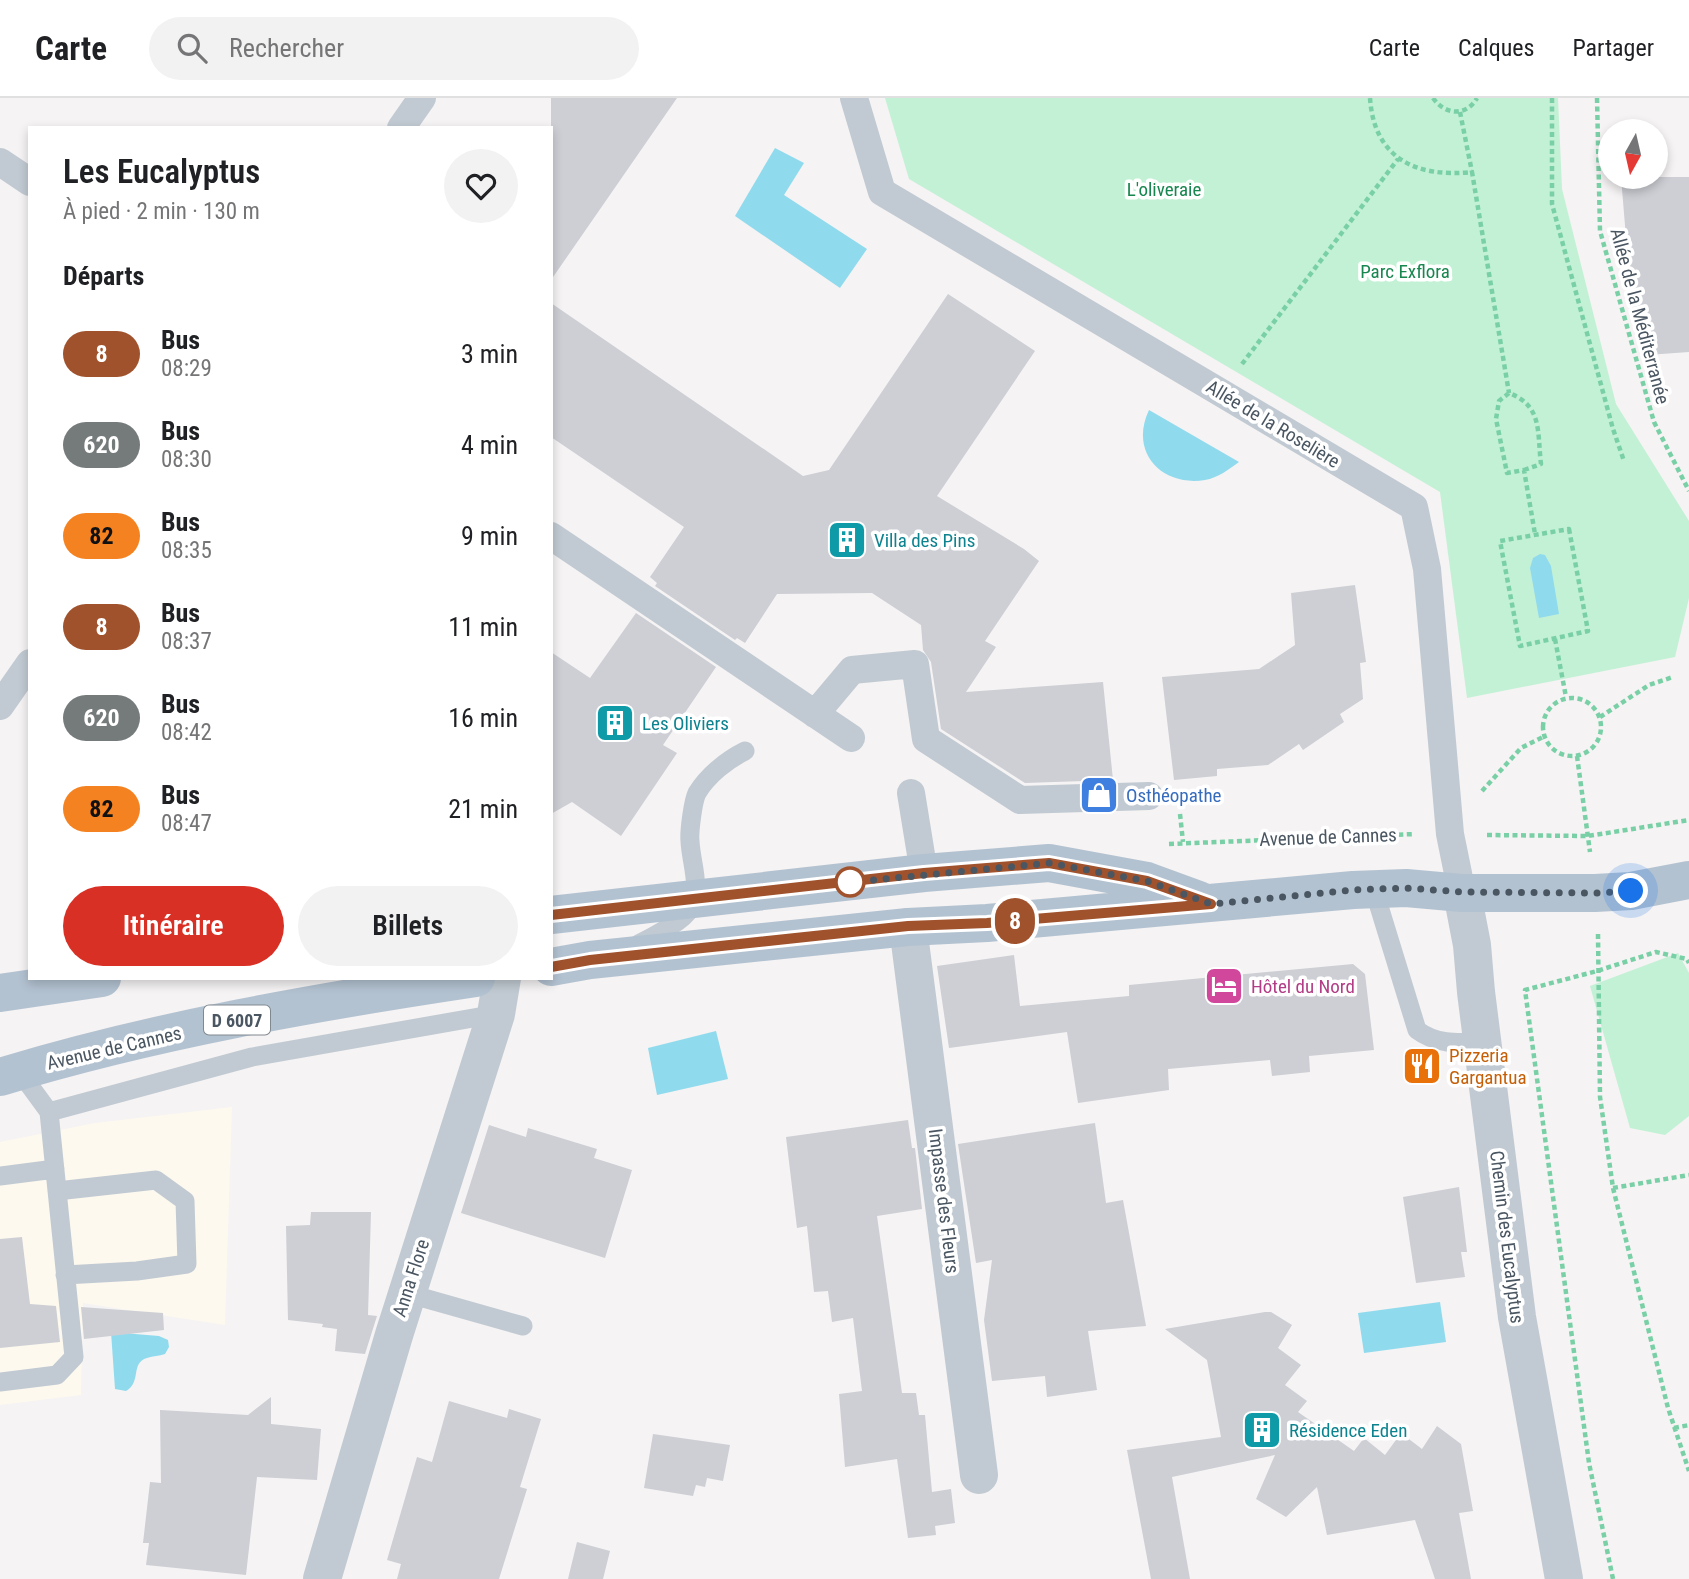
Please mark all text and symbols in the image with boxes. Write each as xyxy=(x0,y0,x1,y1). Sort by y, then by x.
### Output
search box xyxy=(149,17,639,80)
text: Carte xyxy=(35,29,107,68)
icon: search xyxy=(173,29,211,67)
text: Rechercher xyxy=(229,33,344,63)
text: Carte xyxy=(1369,34,1420,62)
text: Calques xyxy=(1458,34,1534,62)
text: Partager xyxy=(1572,34,1654,62)
north arrow xyxy=(1598,119,1668,189)
map controls xyxy=(1598,119,1668,189)
button: heart xyxy=(444,149,518,223)
text: Les Eucalyptus xyxy=(63,152,260,191)
park label: L'oliveraie xyxy=(1127,178,1201,201)
text: À pied · 2 min · 130 m xyxy=(63,198,260,225)
street label: Allée de la Méditerranée xyxy=(1605,225,1675,407)
park label: Parc Exflora xyxy=(1360,260,1450,283)
text: Départs xyxy=(63,261,144,291)
text: Bus xyxy=(161,325,200,355)
text: 3 min xyxy=(461,339,518,369)
text: 8 xyxy=(95,340,108,368)
text: 08:29 xyxy=(161,355,212,382)
street label: Allée de la Roselière xyxy=(1202,375,1344,473)
text: Bus xyxy=(161,416,200,446)
text: 4 min xyxy=(461,430,518,460)
text: 620 xyxy=(83,431,120,459)
text: 08:30 xyxy=(161,446,212,473)
text: Bus xyxy=(161,507,200,537)
building icon: Villa des Pins xyxy=(826,519,868,561)
text: 9 min xyxy=(461,521,518,551)
text: 82 xyxy=(89,522,114,550)
place label: Villa des Pins xyxy=(874,529,975,552)
text: 08:35 xyxy=(161,537,212,564)
text: Bus xyxy=(161,598,200,628)
text: 11 min xyxy=(448,612,518,642)
text: 8 xyxy=(95,613,108,641)
text: 08:37 xyxy=(161,628,212,655)
text: Bus xyxy=(161,689,200,719)
building icon: Les Oliviers xyxy=(594,702,636,744)
text: 16 min xyxy=(448,703,518,733)
text: 620 xyxy=(83,704,120,732)
place label: Les Oliviers xyxy=(642,712,729,735)
text: 08:42 xyxy=(161,719,212,746)
shop icon: Osthéopathe xyxy=(1078,774,1120,816)
text: Bus xyxy=(161,780,200,810)
place label: Osthéopathe xyxy=(1126,784,1222,807)
text: 21 min xyxy=(448,794,518,824)
text: 82 xyxy=(89,795,114,823)
text: 08:47 xyxy=(161,810,212,837)
street label: Avenue de Cannes xyxy=(1259,823,1397,851)
unlabelled marker xyxy=(835,867,865,897)
your location xyxy=(1613,873,1648,908)
button: Itinéraire xyxy=(63,886,284,966)
button: Billets xyxy=(298,886,518,966)
line badge: 8 xyxy=(992,898,1038,944)
text: 8 xyxy=(1009,907,1021,935)
hotel icon: Hôtel du Nord xyxy=(1203,965,1245,1007)
place label: Hôtel du Nord xyxy=(1251,975,1355,998)
road number: D 6007 xyxy=(204,1006,270,1035)
street label: Avenue de Cannes xyxy=(44,1021,184,1075)
place label: Pizzeria Gargantua xyxy=(1449,1044,1527,1089)
restaurant icon: Pizzeria Gargantua xyxy=(1401,1045,1443,1087)
street label: Impasse des Fleurs xyxy=(924,1127,964,1275)
street label: Chemin des Eucalyptus xyxy=(1485,1149,1529,1325)
street label: Anna Flore xyxy=(388,1236,434,1320)
building icon: Résidence Eden xyxy=(1241,1409,1283,1451)
place label: Résidence Eden xyxy=(1289,1419,1407,1442)

